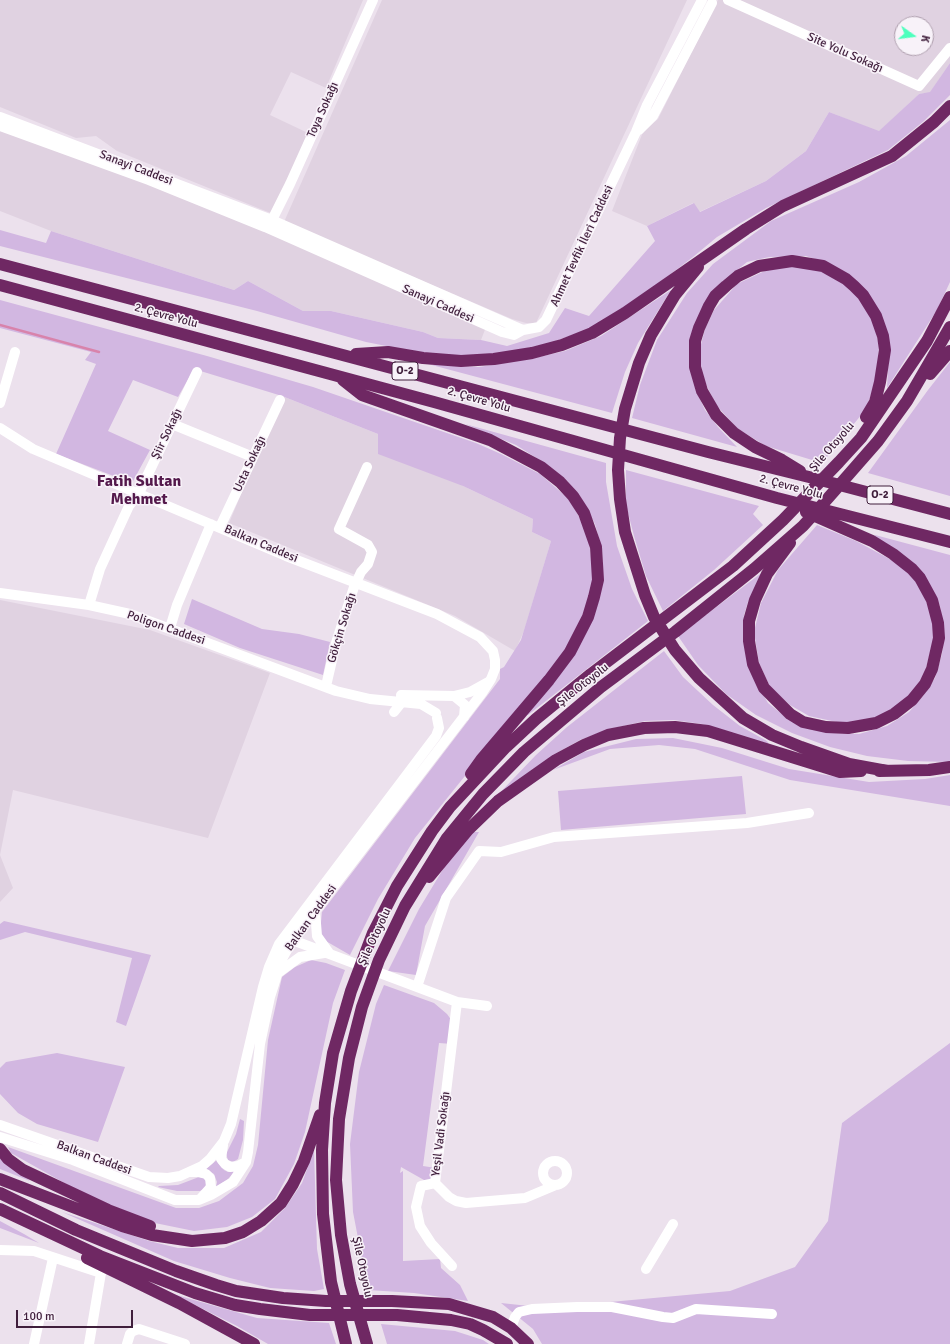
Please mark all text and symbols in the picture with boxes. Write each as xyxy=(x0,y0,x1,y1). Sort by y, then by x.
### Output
north arrow xyxy=(894,16,934,56)
street label: Site Yolu Sokağı xyxy=(805,30,885,76)
text: K xyxy=(918,34,932,44)
street label: Toya Sokağı xyxy=(304,80,342,140)
street label: Sanayi Caddesi xyxy=(97,147,175,189)
street label: Ahmet Tevfik İleri Caddesi xyxy=(548,183,616,309)
street label: Sanayi Caddesi xyxy=(400,282,476,326)
street label: 2. Çevre Yolu xyxy=(133,301,199,331)
road number: O-2 xyxy=(392,362,418,380)
street label: 2. Çevre Yolu xyxy=(446,384,512,416)
street label: Şiir Sokağı xyxy=(149,406,185,462)
street label: Şile Otoyolu xyxy=(806,419,858,475)
street label: Usta Sokağı xyxy=(231,434,269,494)
district label: Fatih Sultan Mehmet xyxy=(97,472,181,510)
street label: 2. Çevre Yolu xyxy=(758,472,824,502)
road number: O-2 xyxy=(867,486,893,504)
street label: Balkan Caddesi xyxy=(222,522,300,566)
street label: Gökçin Sokağı xyxy=(325,591,359,665)
street label: Poligon Caddesi xyxy=(125,608,207,648)
street label: Şile Otoyolu xyxy=(554,660,612,710)
street label: Balkan Caddesi xyxy=(282,882,340,954)
street label: Şile Otoyolu xyxy=(355,906,395,968)
street label: Yeşil Vadi Sokağı xyxy=(429,1091,453,1177)
street label: Balkan Caddesi xyxy=(55,1138,133,1178)
street label: Şile Otoyolu xyxy=(349,1235,375,1299)
scale bar xyxy=(18,1302,135,1328)
text: 100 m xyxy=(23,1309,55,1324)

